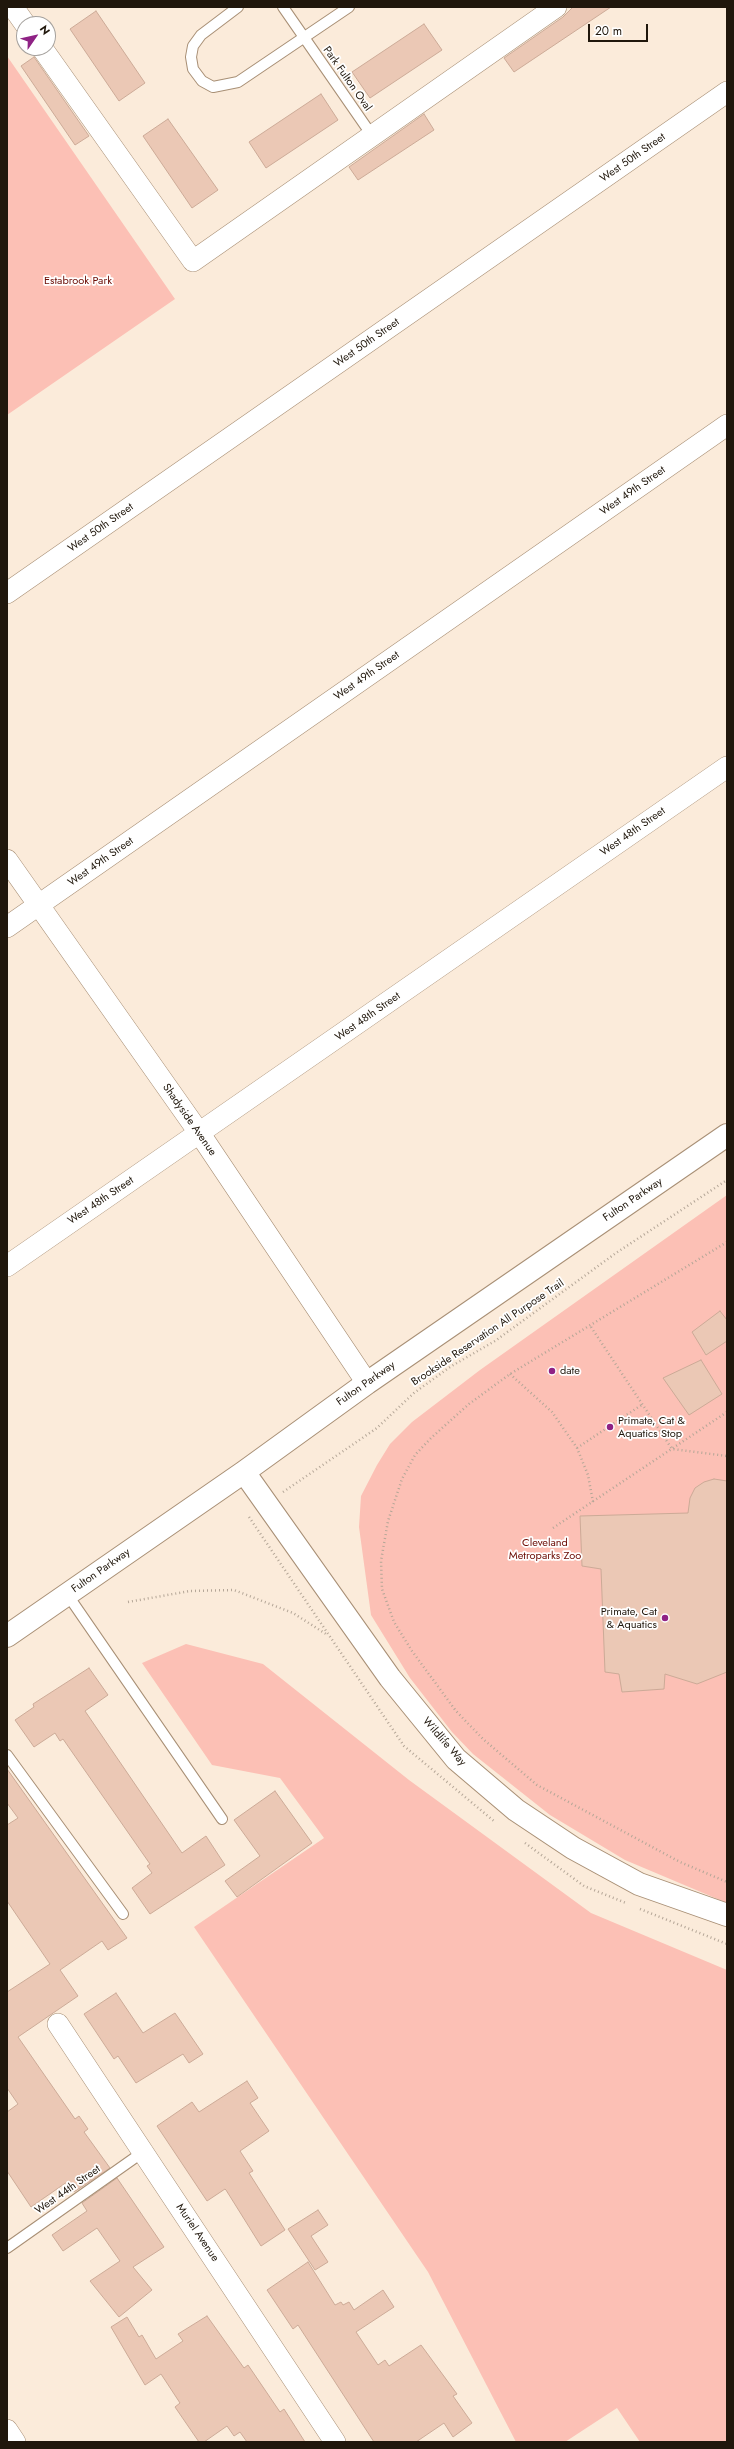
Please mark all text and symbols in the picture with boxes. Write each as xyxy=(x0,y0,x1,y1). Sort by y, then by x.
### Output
north arrow xyxy=(16,16,56,56)
scale bar xyxy=(590,16,650,42)
text: N xyxy=(36,22,54,38)
text: 20 m xyxy=(595,22,622,40)
street label: Park Fulton Oval xyxy=(320,44,374,114)
street label: West 50th Street xyxy=(598,131,668,185)
park label: Estabrook Park xyxy=(44,274,112,288)
street label: West 50th Street xyxy=(332,316,402,370)
street label: West 49th Street xyxy=(598,464,668,518)
street label: West 50th Street xyxy=(66,501,136,555)
street label: West 49th Street xyxy=(332,649,402,703)
street label: West 48th Street xyxy=(598,805,668,859)
street label: West 49th Street xyxy=(66,835,136,889)
street label: West 48th Street xyxy=(333,990,403,1044)
street label: Shadyside Avenue xyxy=(159,1081,219,1159)
street label: West 48th Street xyxy=(66,1174,136,1228)
street label: Fulton Parkway xyxy=(601,1175,665,1225)
street label: Brookside Reservation All Purpose Trail xyxy=(409,1277,567,1389)
street label: Fulton Parkway xyxy=(334,1359,398,1409)
place label: date xyxy=(560,1364,580,1378)
marker: date xyxy=(547,1366,557,1376)
place label: Primate, Cat & Aquatics Stop xyxy=(618,1414,685,1440)
marker: Primate, Cat & Aquatics Stop xyxy=(605,1422,615,1432)
park label: Cleveland Metroparks Zoo xyxy=(509,1536,581,1562)
street label: Fulton Parkway xyxy=(69,1546,133,1596)
place label: Primate, Cat & Aquatics xyxy=(601,1605,657,1631)
marker: Primate, Cat & Aquatics xyxy=(660,1613,670,1623)
street label: Wildlife Way xyxy=(419,1715,469,1769)
street label: West 44th Street xyxy=(33,2163,103,2217)
street label: Muriel Avenue xyxy=(173,2202,221,2264)

